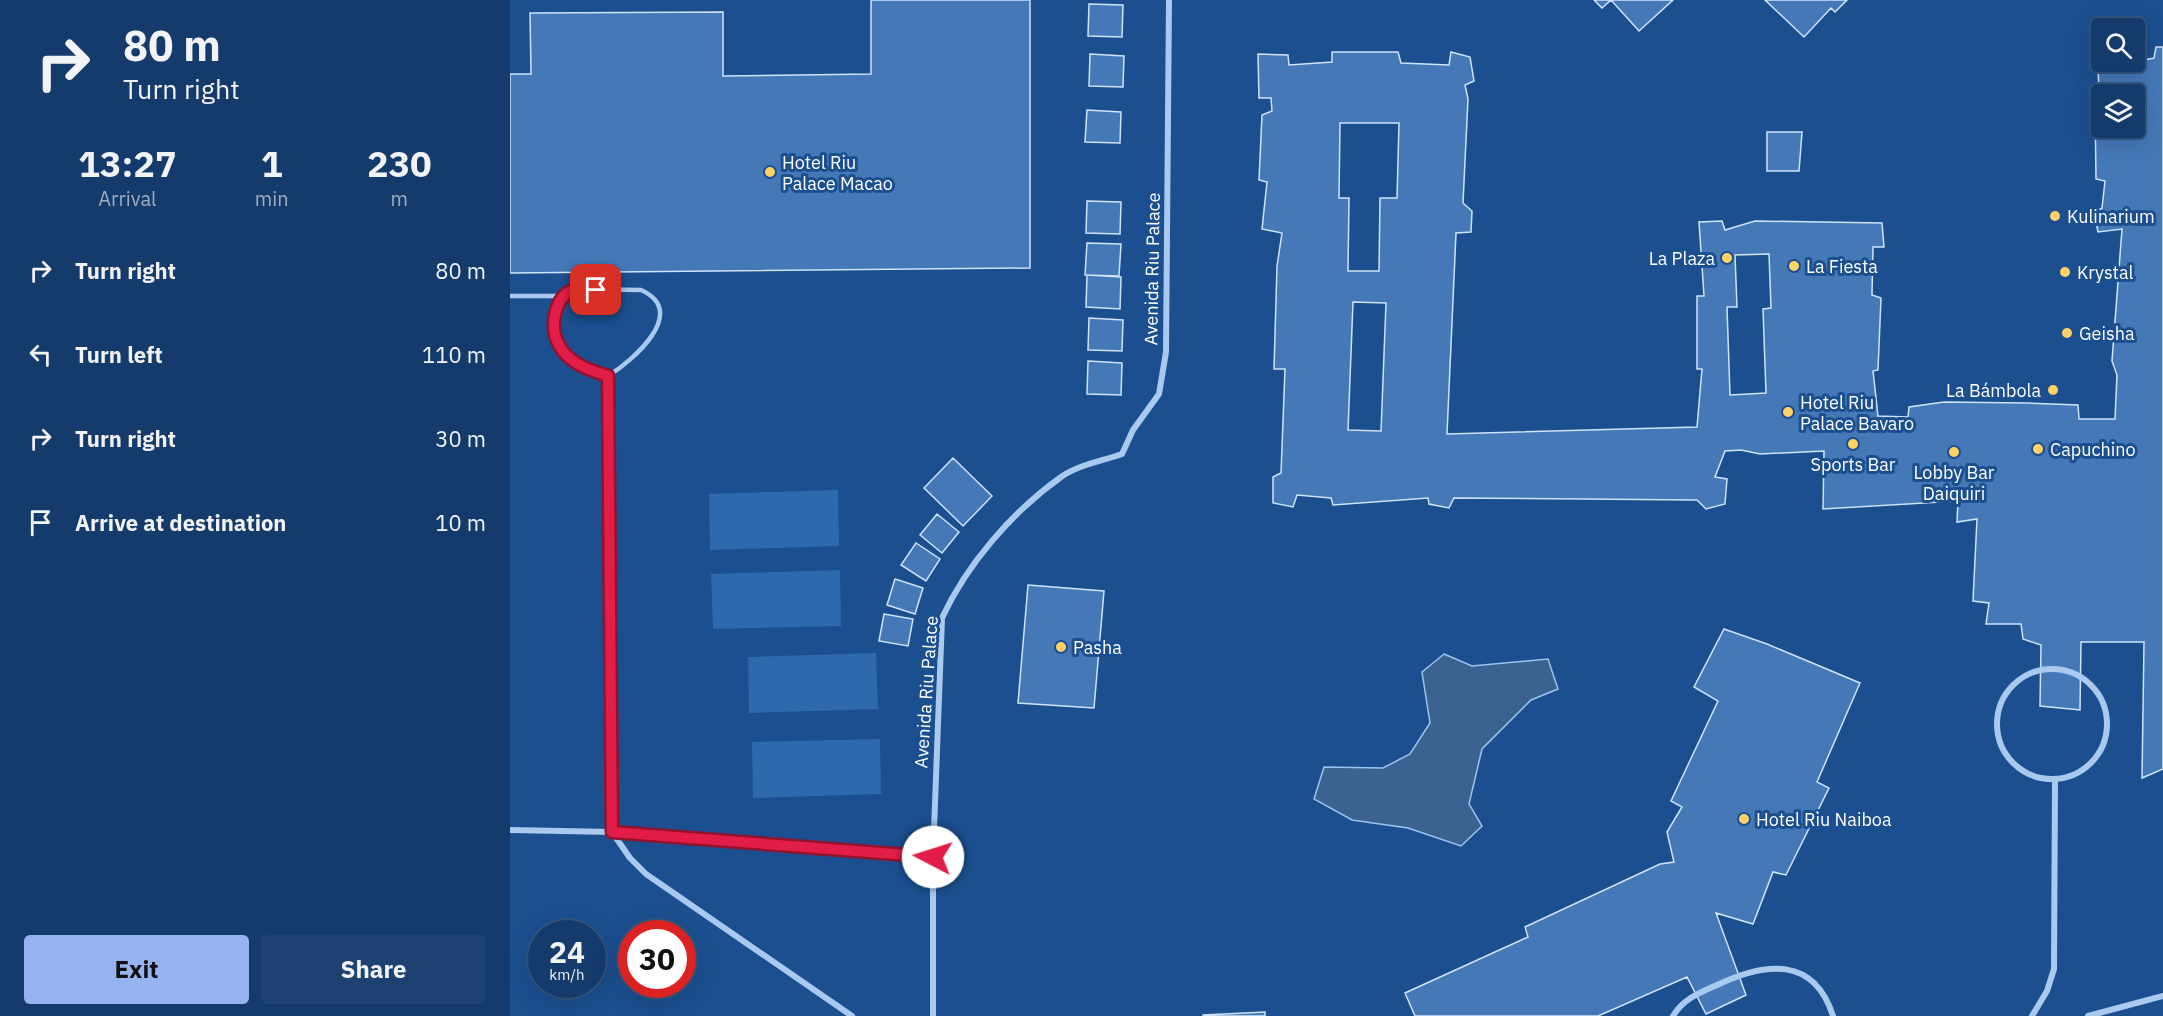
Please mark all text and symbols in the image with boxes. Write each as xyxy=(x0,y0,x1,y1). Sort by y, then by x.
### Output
text: 80 m xyxy=(123,18,221,73)
map controls xyxy=(2091,18,2145,138)
button: search xyxy=(2091,18,2145,72)
icon: right xyxy=(24,24,102,102)
text: Turn right xyxy=(123,71,240,106)
button: layers xyxy=(2091,84,2145,138)
text: 13:27 xyxy=(78,140,177,187)
text: 1 xyxy=(261,140,283,187)
text: 230 xyxy=(367,140,432,187)
place label: Hotel Riu Palace Macao xyxy=(782,151,893,195)
marker: Hotel Riu Palace Macao xyxy=(763,165,777,179)
text: Arrival xyxy=(98,185,157,212)
text: min xyxy=(255,185,289,212)
text: m xyxy=(391,185,408,212)
street label: Avenida Riu Palace xyxy=(1139,192,1165,346)
place label: Kulinarium xyxy=(2067,205,2155,228)
marker: Kulinarium xyxy=(2048,209,2062,223)
place label: La Plaza xyxy=(1649,247,1715,270)
marker: La Plaza xyxy=(1720,251,1734,265)
icon: right xyxy=(24,254,57,287)
place label: La Fiesta xyxy=(1806,255,1878,278)
text: Turn right xyxy=(75,256,176,285)
text: 80 m xyxy=(435,256,486,285)
marker: La Fiesta xyxy=(1787,259,1801,273)
place label: Krystal xyxy=(2077,261,2133,284)
pin xyxy=(570,264,621,315)
marker: Krystal xyxy=(2058,265,2072,279)
icon: arrive xyxy=(579,273,612,306)
place label: Geisha xyxy=(2079,322,2135,345)
marker: Geisha xyxy=(2060,326,2074,340)
icon: left xyxy=(24,338,57,371)
text: Turn left xyxy=(75,340,163,369)
text: 110 m xyxy=(422,340,486,369)
place label: La Bámbola xyxy=(1946,379,2041,402)
marker: La Bámbola xyxy=(2046,383,2060,397)
place label: Hotel Riu Palace Bavaro xyxy=(1800,391,1914,435)
marker: Hotel Riu Palace Bavaro xyxy=(1781,405,1795,419)
icon: right xyxy=(24,422,57,455)
text: Turn right xyxy=(75,424,176,453)
text: 30 m xyxy=(435,424,486,453)
marker: Sports Bar xyxy=(1846,437,1860,451)
place label: Capuchino xyxy=(2050,438,2136,461)
marker: Capuchino xyxy=(2031,442,2045,456)
marker: Lobby Bar Daiquiri xyxy=(1947,445,1961,459)
place label: Sports Bar xyxy=(1811,453,1896,476)
place label: Lobby Bar Daiquiri xyxy=(1914,461,1995,505)
icon: arrive xyxy=(24,506,57,539)
text: Arrive at destination xyxy=(75,508,286,537)
text: 10 m xyxy=(435,508,486,537)
street label: Avenida Riu Palace xyxy=(909,615,943,769)
place label: Pasha xyxy=(1073,636,1122,659)
marker: Pasha xyxy=(1054,640,1068,654)
place label: Hotel Riu Naiboa xyxy=(1756,808,1892,831)
marker: Hotel Riu Naiboa xyxy=(1737,812,1751,826)
position arrow xyxy=(901,825,965,889)
speed limit sign: 30 xyxy=(618,920,696,998)
text: 24 xyxy=(549,932,585,971)
button: Exit xyxy=(24,935,249,1004)
button: Share xyxy=(261,935,486,1004)
text: km/h xyxy=(549,965,585,984)

